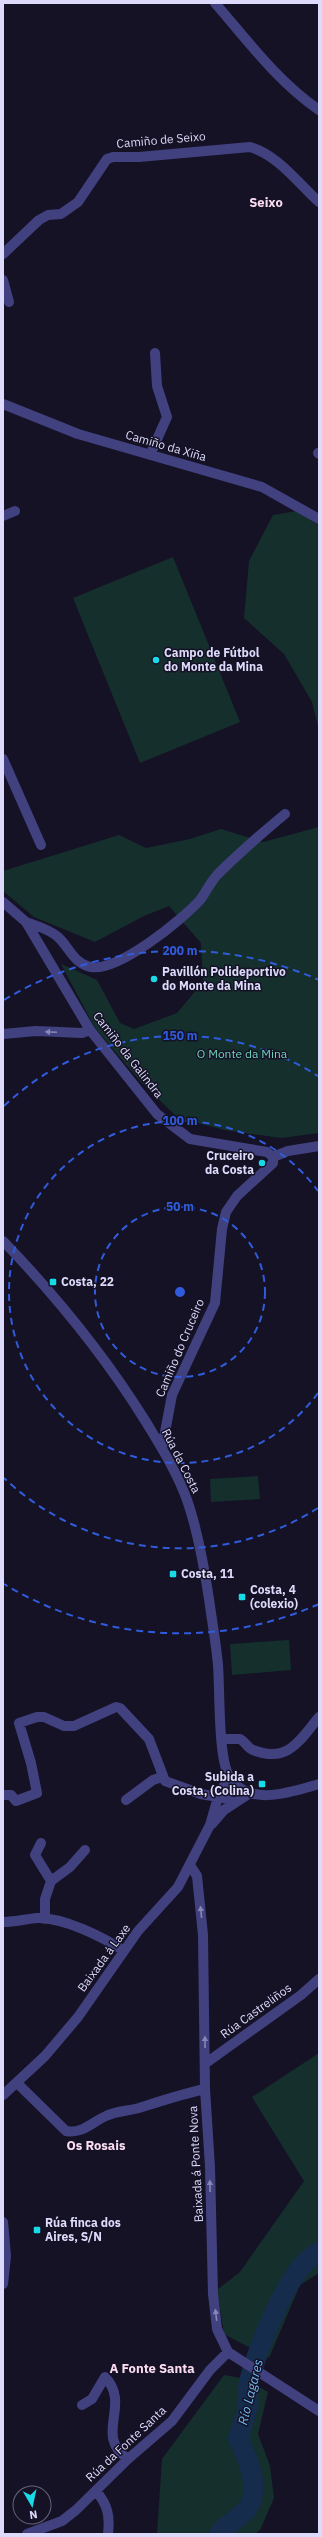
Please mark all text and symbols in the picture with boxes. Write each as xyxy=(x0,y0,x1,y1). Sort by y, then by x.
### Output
street label: Camiño de Seixo xyxy=(116,128,206,151)
district label: Seixo xyxy=(249,194,283,211)
street label: Camiño da Xiña xyxy=(124,427,209,464)
place label: Campo de Fútbol do Monte da Mina xyxy=(164,645,263,674)
marker: Campo de Fútbol do Monte da Mina xyxy=(151,655,161,665)
text: 200 m xyxy=(162,943,198,958)
place label: Pavillón Polideportivo do Monte da Mina xyxy=(162,964,286,993)
marker: Pavillón Polideportivo do Monte da Mina xyxy=(149,974,159,984)
street label: Camiño da Galindra xyxy=(90,1009,167,1101)
text: 150 m xyxy=(162,1028,198,1043)
one-way arrow xyxy=(44,1029,57,1035)
park label: O Monte da Mina xyxy=(197,1046,288,1061)
text: 100 m xyxy=(162,1113,198,1128)
place label: Cruceiro da Costa xyxy=(205,1148,254,1177)
marker: Cruceiro da Costa xyxy=(257,1158,267,1168)
text: 50 m xyxy=(166,1199,194,1214)
place label: Costa, 22 xyxy=(61,1274,114,1289)
marker: Costa, 22 xyxy=(48,1277,58,1287)
centre of rings xyxy=(173,1285,187,1299)
street label: Camiño do Cruceiro xyxy=(152,1296,207,1399)
street label: Rúa da Costa xyxy=(159,1426,204,1496)
place label: Costa, 11 xyxy=(181,1566,234,1581)
marker: Costa, 11 xyxy=(168,1569,178,1579)
place label: Costa, 4 (colexio) xyxy=(250,1582,298,1611)
marker: Costa, 4 (colexio) xyxy=(237,1592,247,1602)
place label: Subida a Costa, (Colina) xyxy=(172,1769,254,1798)
marker: Subida a Costa, (Colina) xyxy=(257,1779,267,1789)
one-way arrow xyxy=(198,1906,205,1918)
street label: Baixada á Laxe xyxy=(74,1921,133,1995)
street label: Rúa Castreliños xyxy=(217,1980,294,2041)
one-way arrow xyxy=(202,2036,209,2048)
street label: Baixada á Ponte Nova xyxy=(185,2105,206,2223)
district label: Os Rosais xyxy=(66,2137,126,2154)
one-way arrow xyxy=(207,2180,214,2192)
place label: Rúa finca dos Aires, S/N xyxy=(45,2215,121,2244)
marker: Rúa finca dos Aires, S/N xyxy=(32,2225,42,2235)
one-way arrow xyxy=(212,2309,219,2321)
water label: Río Lagares xyxy=(234,2358,267,2427)
district label: A Fonte Santa xyxy=(109,2360,195,2377)
street label: Rúa da Fonte Santa xyxy=(82,2402,169,2485)
north arrow xyxy=(12,2485,52,2525)
text: N xyxy=(29,2507,39,2522)

